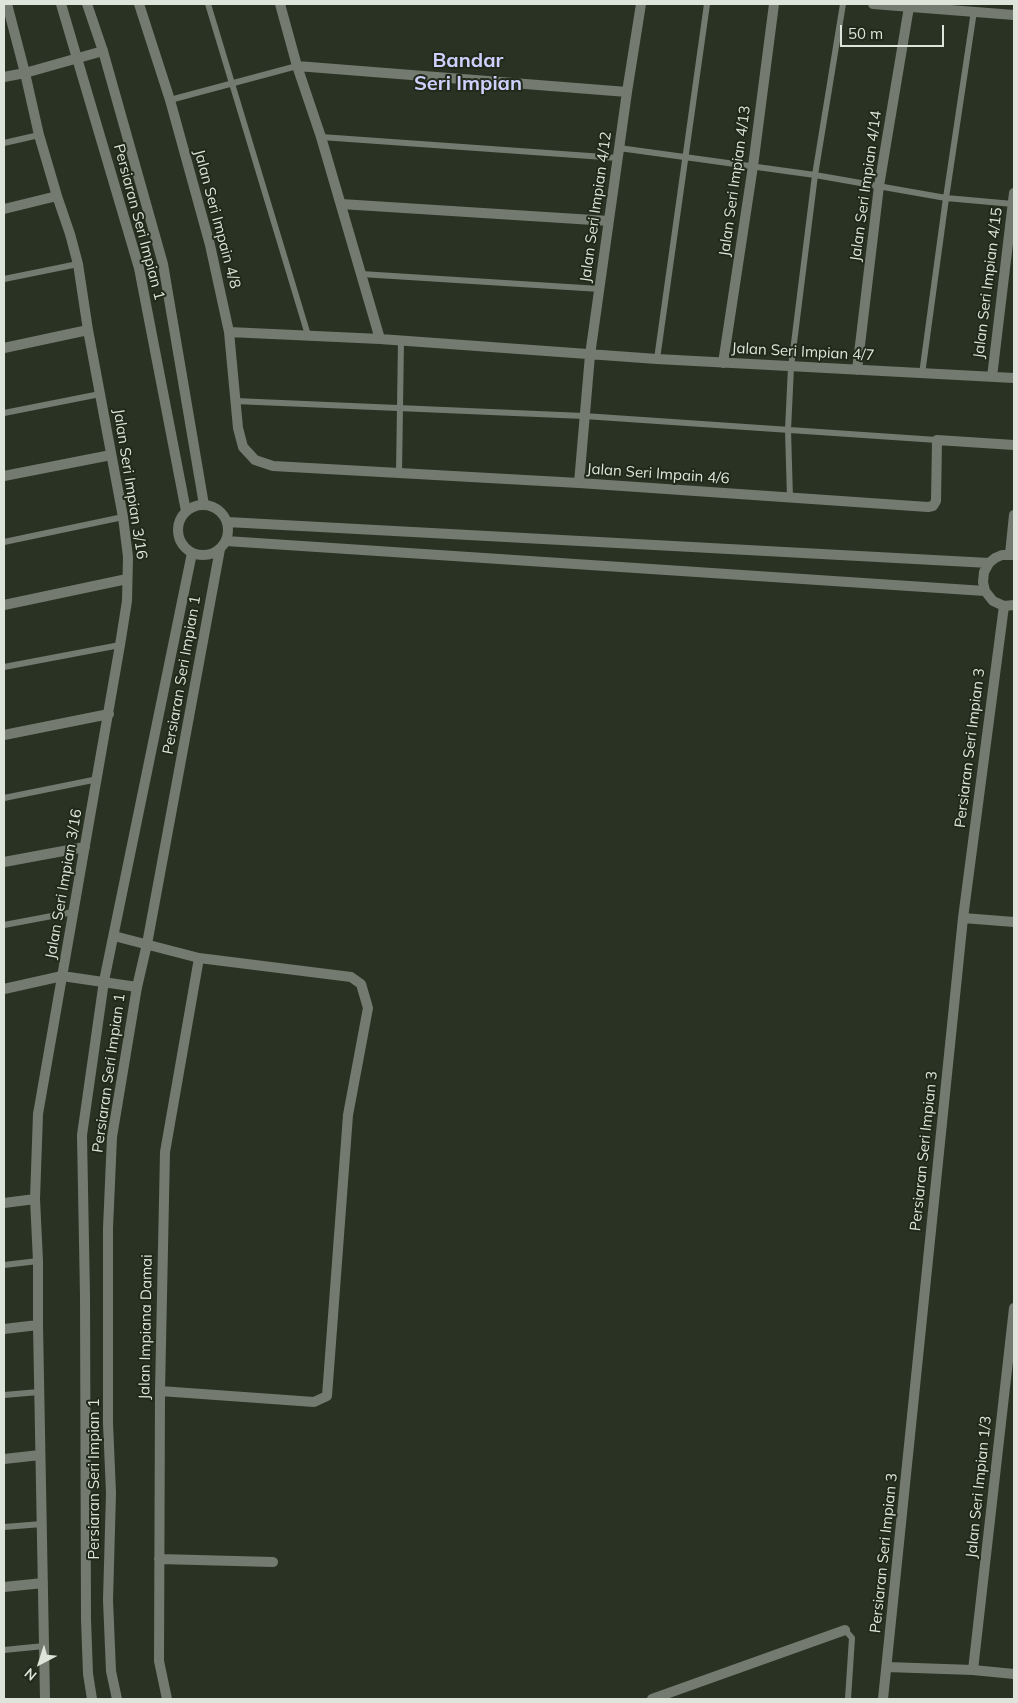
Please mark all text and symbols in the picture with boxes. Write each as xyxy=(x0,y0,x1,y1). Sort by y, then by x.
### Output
scale bar xyxy=(843,15,947,47)
text: 50 m xyxy=(848,24,883,43)
district label: Bandar Seri Impian xyxy=(414,49,522,96)
street label: Jalan Seri Impian 4/13 xyxy=(715,104,755,258)
street label: Jalan Seri Impian 4/14 xyxy=(846,109,886,263)
street label: Jalan Seri Impian 4/12 xyxy=(576,130,616,284)
street label: Persiaran Seri Impian 1 xyxy=(109,142,169,302)
street label: Jalan Seri Impain 4/8 xyxy=(190,147,244,291)
street label: Jalan Seri Impian 4/15 xyxy=(970,206,1006,360)
street label: Jalan Seri Impian 4/7 xyxy=(731,339,875,365)
street label: Jalan Seri Impian 3/16 xyxy=(109,407,151,561)
street label: Jalan Seri Impain 4/6 xyxy=(586,460,730,488)
street label: Persiaran Seri Impian 1 xyxy=(159,594,205,756)
street label: Persiaran Seri Impian 3 xyxy=(951,667,989,829)
street label: Jalan Seri Impian 3/16 xyxy=(42,807,86,961)
street label: Persiaran Seri Impian 1 xyxy=(89,992,129,1154)
street label: Persiaran Seri Impian 3 xyxy=(907,1070,941,1232)
street label: Jalan Impiana Damai xyxy=(136,1254,156,1400)
street label: Persiaran Seri Impian 1 xyxy=(85,1399,103,1559)
street label: Jalan Seri Impian 1/3 xyxy=(963,1415,995,1559)
street label: Persiaran Seri Impian 3 xyxy=(867,1472,901,1634)
north arrow xyxy=(15,1638,65,1688)
text: N xyxy=(21,1664,40,1685)

